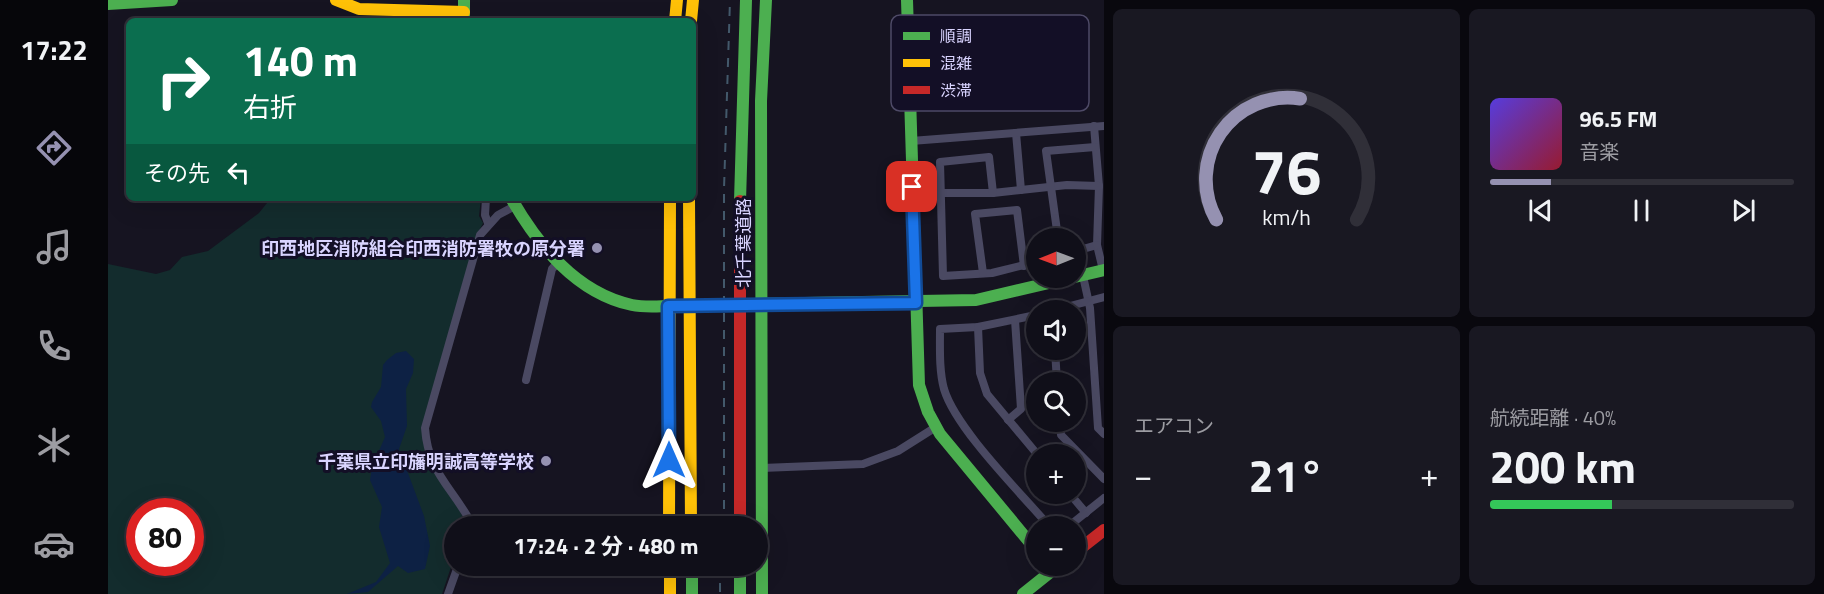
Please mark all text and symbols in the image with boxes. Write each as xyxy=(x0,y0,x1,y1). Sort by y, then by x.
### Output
legend xyxy=(891,15,1089,111)
text: 順調 xyxy=(940,24,972,48)
text: 140 m xyxy=(243,28,358,92)
text: 17:22 xyxy=(20,29,88,70)
icon: right xyxy=(144,42,222,120)
text: 混雑 xyxy=(940,51,972,75)
text: 渋滞 xyxy=(940,78,972,102)
text: 右折 xyxy=(243,86,297,127)
text: 96.5 FM xyxy=(1580,102,1658,136)
text: 76 xyxy=(1251,123,1321,218)
icon: directions xyxy=(33,127,75,169)
text: 音楽 xyxy=(1580,136,1620,167)
text: その先 xyxy=(144,156,210,190)
icon: left xyxy=(222,156,255,189)
pin xyxy=(886,161,937,212)
icon: arrive xyxy=(895,170,928,203)
icon: previous xyxy=(1524,194,1557,227)
icon: pause xyxy=(1625,194,1658,227)
icon: next xyxy=(1727,194,1760,227)
street label: 北千葉道路 xyxy=(730,198,757,288)
text: km/h xyxy=(1262,201,1311,233)
icon: music xyxy=(33,226,75,268)
north arrow xyxy=(1026,228,1086,288)
map controls xyxy=(1026,228,1086,576)
place label: 印西地区消防組合印西消防署牧の原分署 xyxy=(261,235,585,262)
marker: 印西地区消防組合印西消防署牧の原分署 xyxy=(590,241,604,255)
button: sound xyxy=(1026,300,1086,360)
icon: phone xyxy=(33,325,75,367)
button: search xyxy=(1026,372,1086,432)
text: 航続距離 · 40% xyxy=(1490,402,1616,433)
text: エアコン xyxy=(1134,410,1214,441)
icon: climate xyxy=(33,424,75,466)
position arrow xyxy=(637,428,701,492)
text: 200 km xyxy=(1490,432,1636,500)
text: 21° xyxy=(1248,441,1324,509)
button: + xyxy=(1026,444,1086,504)
place label: 千葉県立印旛明誠高等学校 xyxy=(318,448,534,475)
text: − xyxy=(1134,450,1152,500)
text: + xyxy=(1420,450,1438,500)
marker: 千葉県立印旛明誠高等学校 xyxy=(539,454,553,468)
speed limit sign: 80 xyxy=(126,498,204,576)
button: − xyxy=(1026,516,1086,576)
icon: car xyxy=(33,523,75,565)
text: 17:24 · 2 分 · 480 m xyxy=(514,529,698,563)

